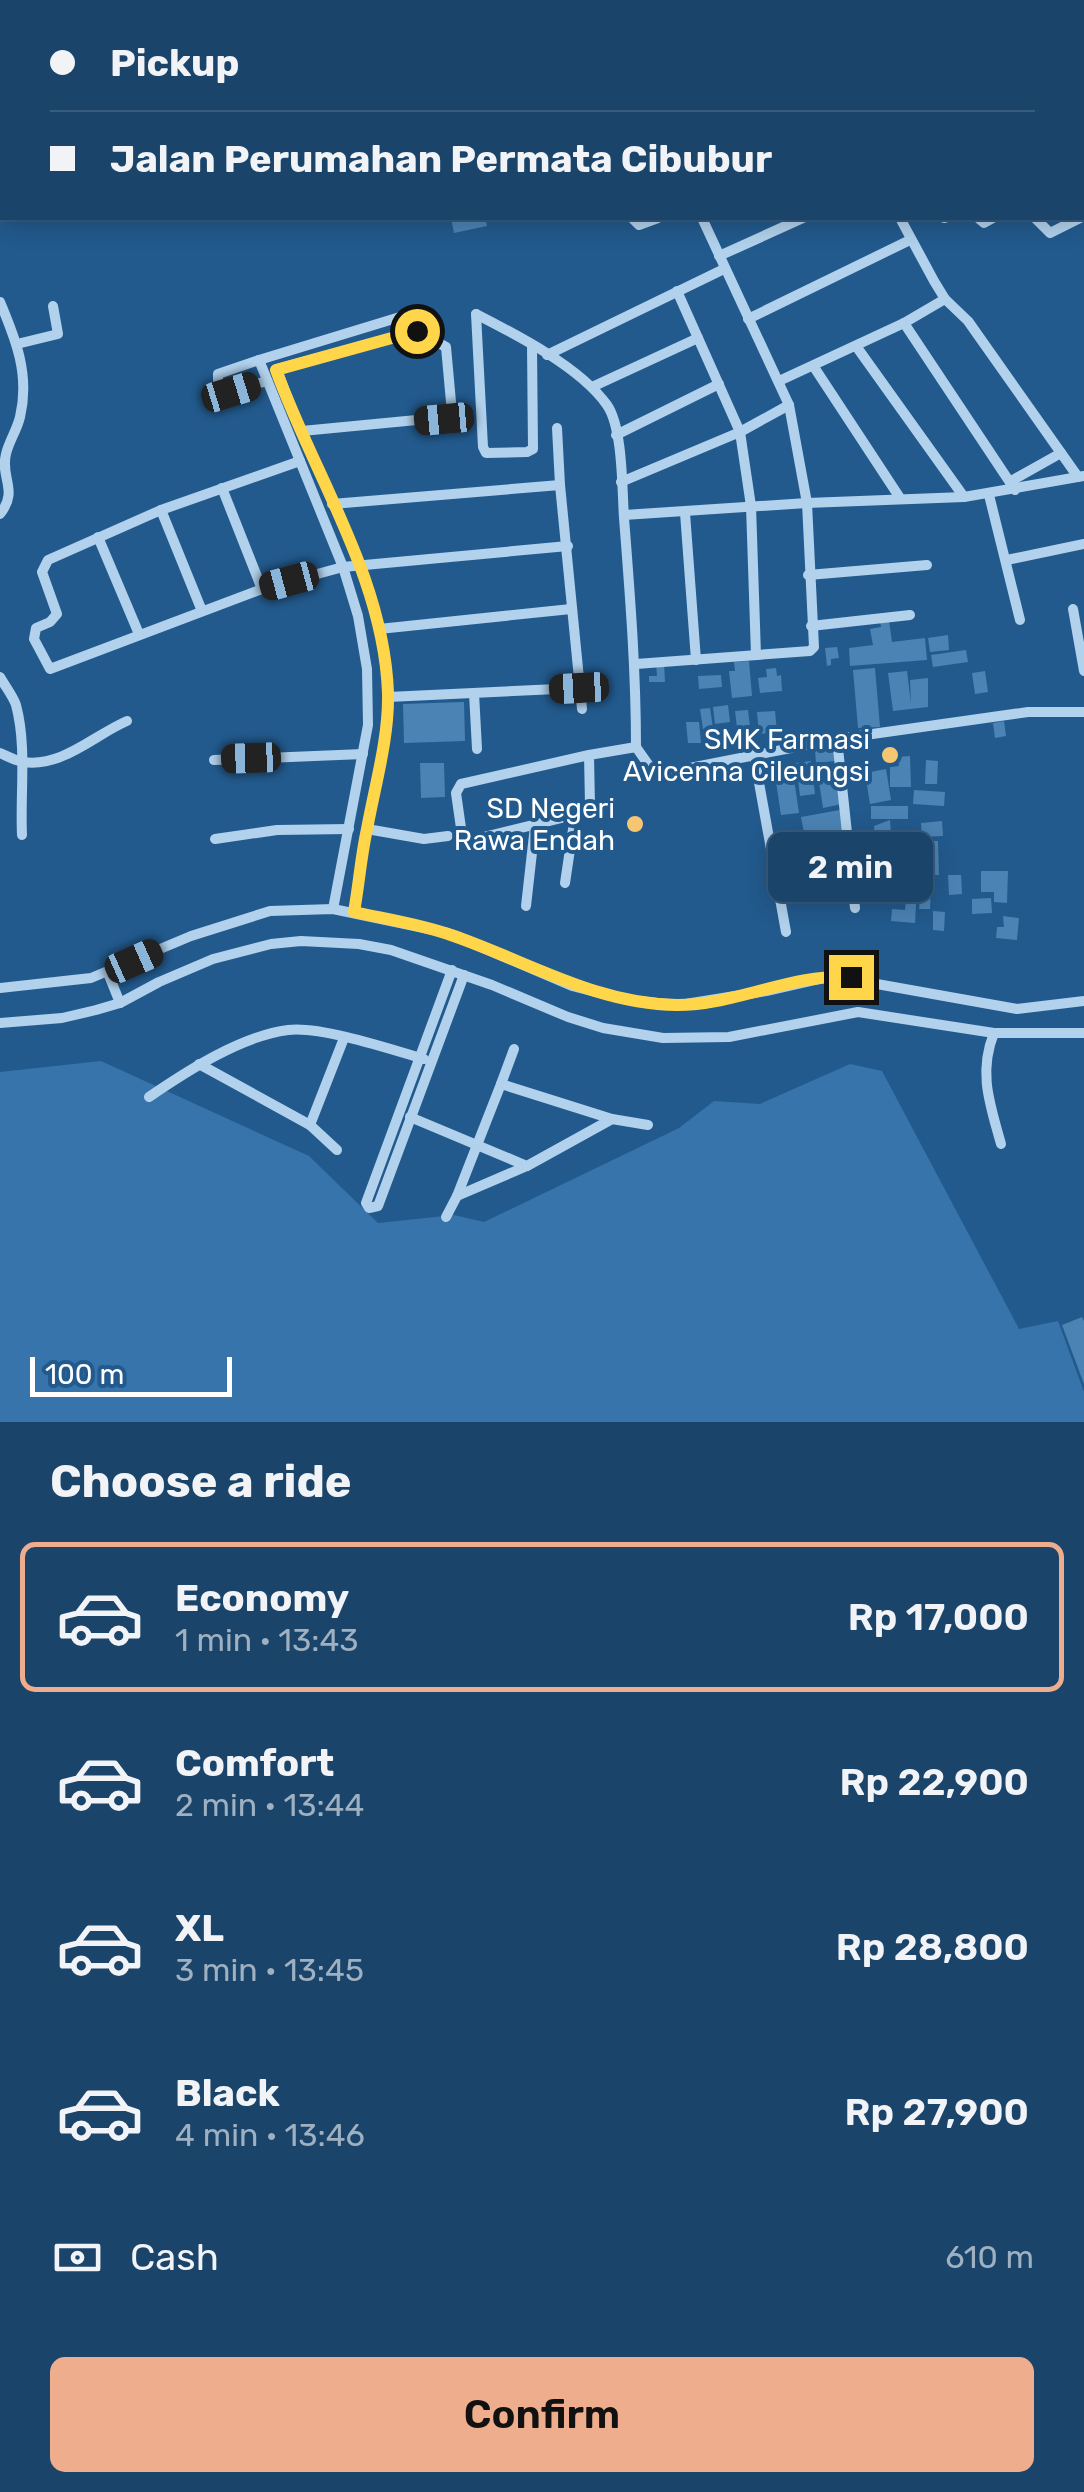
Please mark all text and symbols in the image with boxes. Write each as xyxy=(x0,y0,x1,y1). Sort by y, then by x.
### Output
text: Pickup xyxy=(110,40,239,86)
text: Jalan Perumahan Permata Cibubur xyxy=(110,136,772,182)
route start xyxy=(395,309,440,354)
car xyxy=(198,369,264,415)
car xyxy=(413,401,475,437)
car xyxy=(256,559,322,603)
car xyxy=(548,671,610,705)
place label: SMK Farmasi Avicenna Cileungsi xyxy=(623,723,870,788)
car xyxy=(220,742,282,774)
marker: SMK Farmasi Avicenna Cileungsi xyxy=(879,744,901,766)
place label: SD Negeri Rawa Endah xyxy=(454,792,615,857)
marker: SD Negeri Rawa Endah xyxy=(624,813,646,835)
callout: 2 min xyxy=(768,832,934,902)
text: 2 min xyxy=(808,848,893,886)
car xyxy=(100,935,168,987)
route end xyxy=(829,955,874,1000)
scale bar xyxy=(30,1352,232,1396)
text: 100 m xyxy=(45,1358,124,1391)
text: Choose a ride xyxy=(50,1455,352,1508)
icon: car xyxy=(55,1572,145,1662)
text: Economy xyxy=(175,1575,349,1621)
text: Rp 17,000 xyxy=(848,1594,1029,1640)
text: 1 min · 13:43 xyxy=(175,1621,359,1659)
icon: car xyxy=(55,1737,145,1827)
text: Comfort xyxy=(175,1740,334,1786)
text: Rp 22,900 xyxy=(839,1759,1029,1805)
text: 2 min · 13:44 xyxy=(175,1786,364,1824)
icon: car xyxy=(55,1902,145,1992)
text: XL xyxy=(175,1905,224,1951)
text: Rp 28,800 xyxy=(836,1924,1029,1970)
text: 3 min · 13:45 xyxy=(175,1951,364,1989)
icon: car xyxy=(55,2067,145,2157)
text: Black xyxy=(175,2070,280,2116)
text: Rp 27,900 xyxy=(845,2089,1029,2135)
text: 4 min · 13:46 xyxy=(175,2116,365,2154)
icon: cash xyxy=(50,2230,105,2285)
text: Cash xyxy=(130,2234,219,2280)
text: 610 m xyxy=(945,2238,1034,2276)
button: Confirm xyxy=(50,2357,1034,2472)

